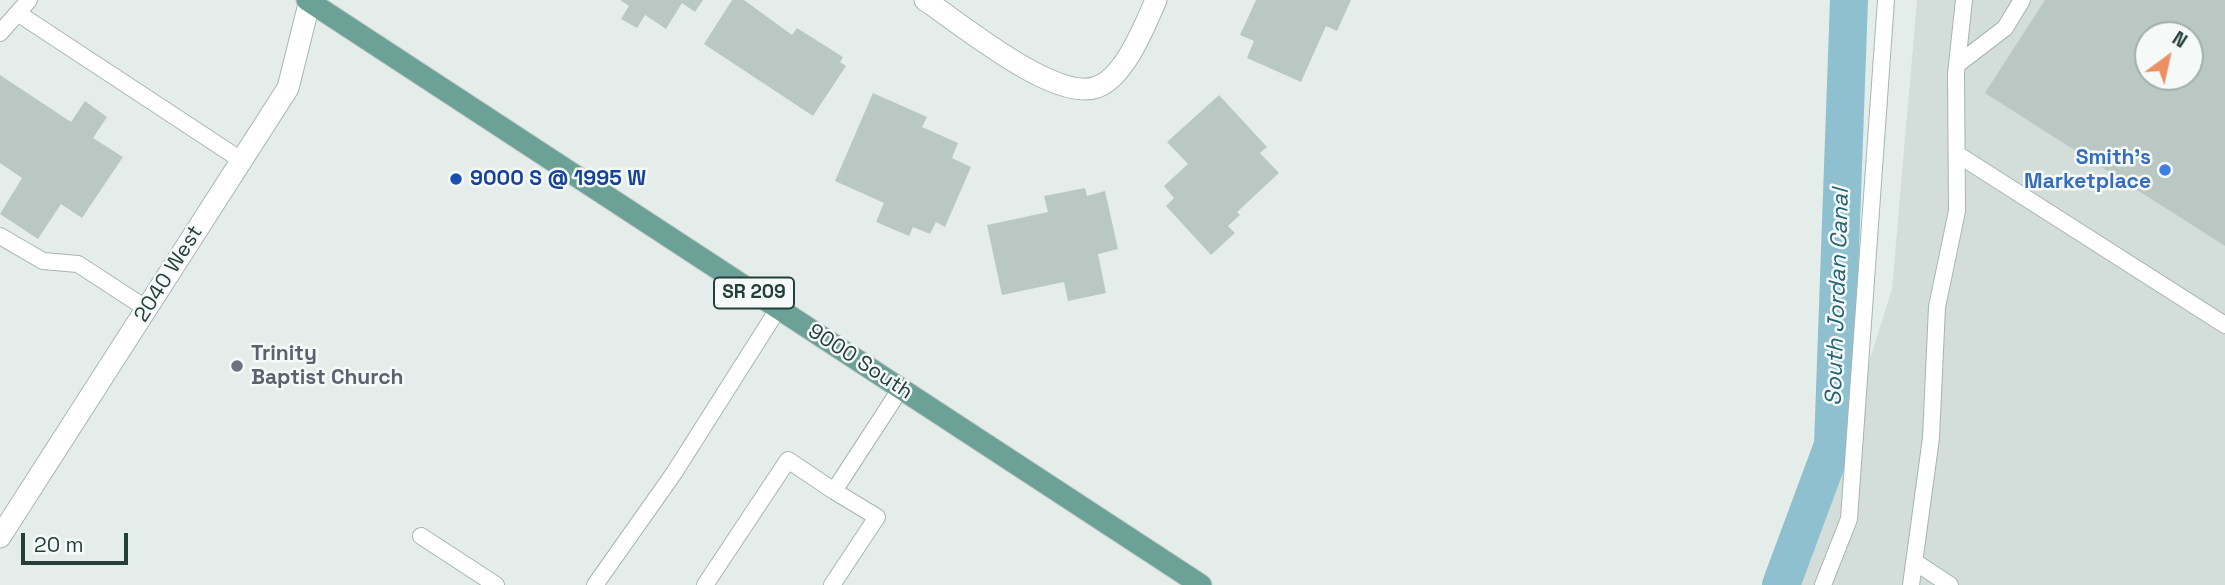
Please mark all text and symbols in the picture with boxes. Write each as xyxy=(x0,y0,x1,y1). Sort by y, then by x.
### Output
north arrow xyxy=(2134,21,2204,91)
text: N xyxy=(2167,26,2192,54)
place label: Smith's Marketplace xyxy=(2024,145,2151,195)
marker: Smith's Marketplace xyxy=(2157,162,2173,178)
place label: 9000 S @ 1995 W xyxy=(470,166,646,192)
marker: 9000 S @ 1995 W xyxy=(448,171,464,187)
water label: South Jordan Canal xyxy=(1820,188,1856,406)
street label: 2040 West xyxy=(129,221,209,327)
road number: SR 209 xyxy=(714,278,794,308)
street label: 9000 South xyxy=(803,319,917,405)
place label: Trinity Baptist Church xyxy=(251,341,403,391)
marker: Trinity Baptist Church xyxy=(229,358,245,374)
scale bar xyxy=(24,518,131,562)
text: 20 m xyxy=(34,531,84,558)

